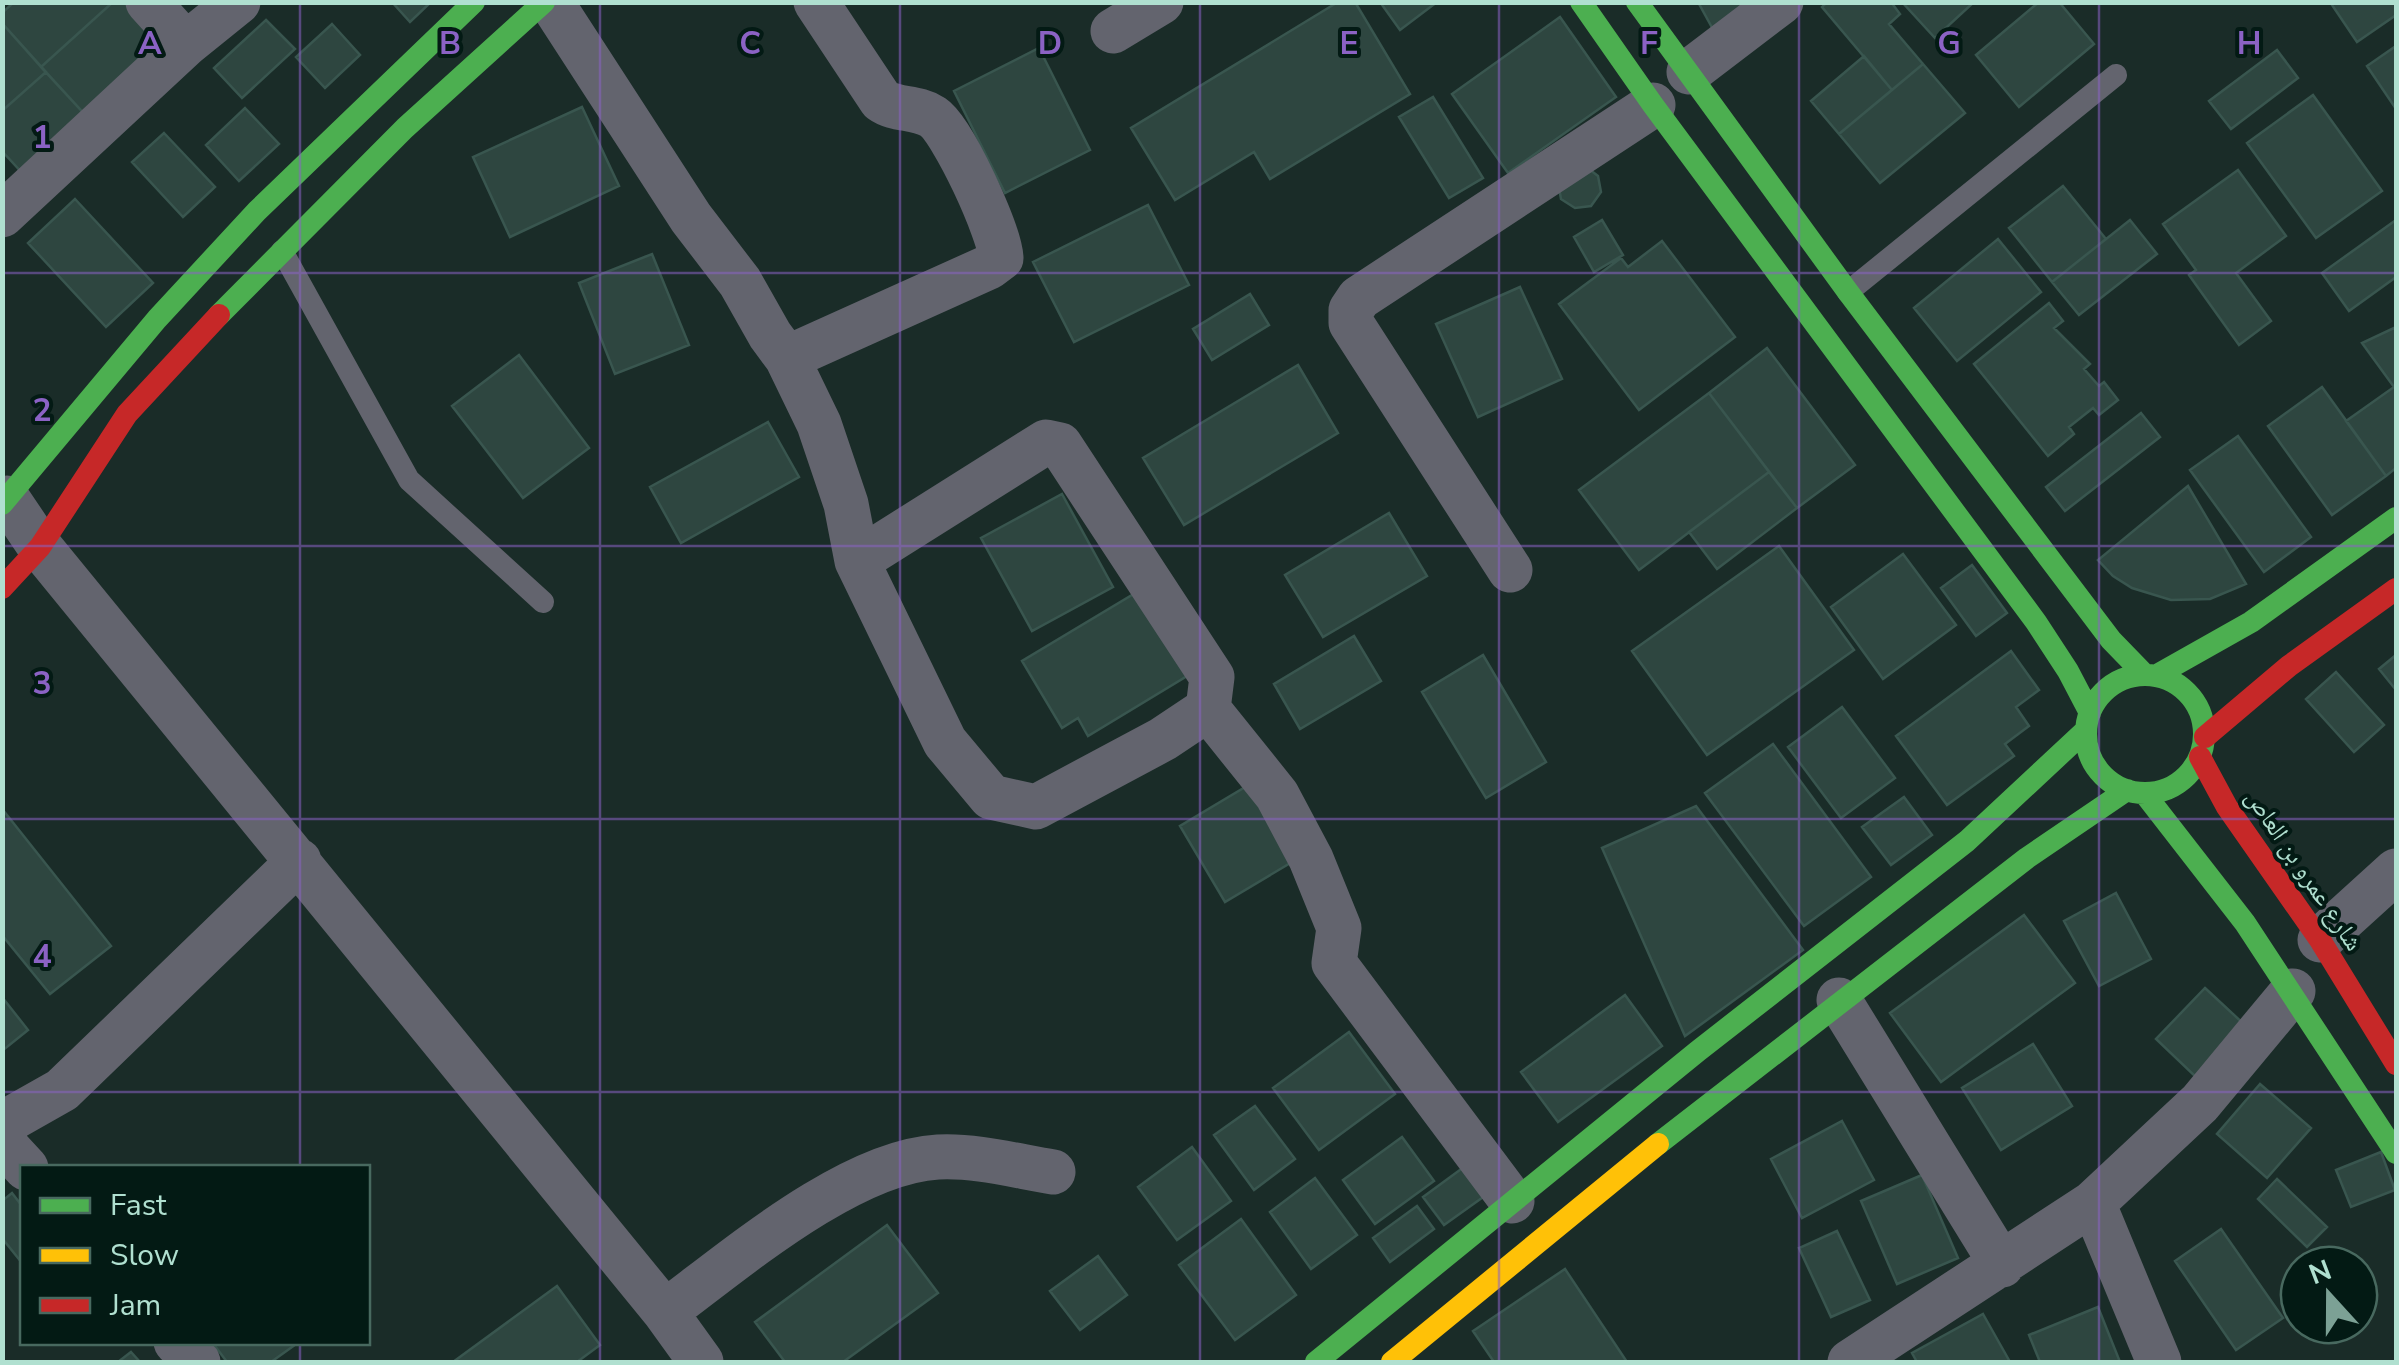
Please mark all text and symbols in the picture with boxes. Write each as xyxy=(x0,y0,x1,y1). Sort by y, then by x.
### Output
text: A xyxy=(138,22,162,65)
text: B xyxy=(439,22,461,65)
text: C xyxy=(739,22,761,65)
text: D xyxy=(1038,22,1062,65)
text: E xyxy=(1339,22,1359,65)
text: F xyxy=(1640,22,1658,65)
text: G xyxy=(1937,22,1961,65)
text: H xyxy=(2237,22,2261,65)
text: 1 xyxy=(32,116,52,159)
text: 2 xyxy=(32,389,52,432)
text: 3 xyxy=(32,662,52,705)
street label: شارع عمرو بن العاص xyxy=(2237,782,2371,958)
text: 4 xyxy=(32,935,52,978)
legend xyxy=(20,1165,370,1345)
text: Fast xyxy=(110,1185,167,1226)
text: Slow xyxy=(110,1235,179,1276)
north arrow xyxy=(2279,1245,2379,1345)
text: N xyxy=(2304,1251,2337,1294)
text: Jam xyxy=(109,1285,161,1326)

